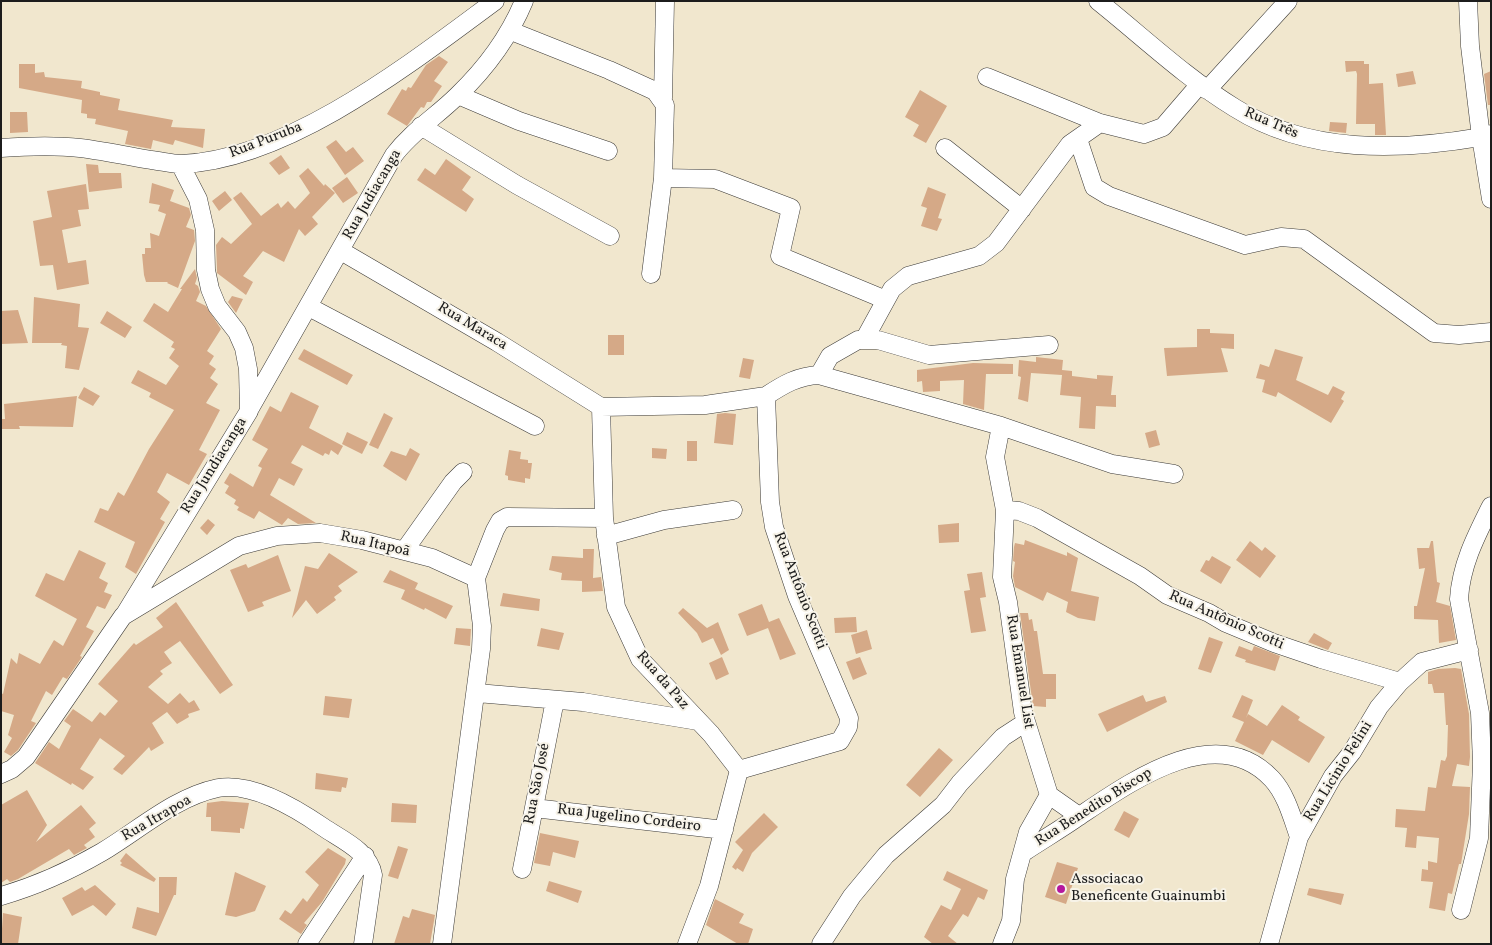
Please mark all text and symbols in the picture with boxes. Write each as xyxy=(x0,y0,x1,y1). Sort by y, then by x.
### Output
street label: Rua Três xyxy=(1241,105,1301,143)
street label: Rua Puruba xyxy=(227,119,305,163)
street label: Rua Judiacanga xyxy=(340,147,406,243)
street label: Rua Maraca xyxy=(434,299,510,355)
street label: Rua Jundiacanga xyxy=(178,414,252,518)
street label: Rua Itapoã xyxy=(338,528,412,562)
street label: Rua Antônio Scotti xyxy=(768,530,830,652)
street label: Rua Antônio Scotti xyxy=(1166,588,1286,654)
street label: Rua Emanuel List xyxy=(1001,614,1037,730)
street label: Rua da Paz xyxy=(632,648,692,714)
street label: Rua Licinio Felini xyxy=(1301,718,1377,826)
street label: Rua São José xyxy=(521,742,555,826)
street label: Rua Benedito Biscop xyxy=(1032,765,1156,851)
street label: Rua Itrapoa xyxy=(119,792,195,846)
street label: Rua Jugelino Cordeiro xyxy=(556,801,702,837)
place label: Associacao Beneficente Guainumbi xyxy=(1071,871,1226,906)
marker: Associacao Beneficente Guainumbi xyxy=(1055,883,1067,895)

